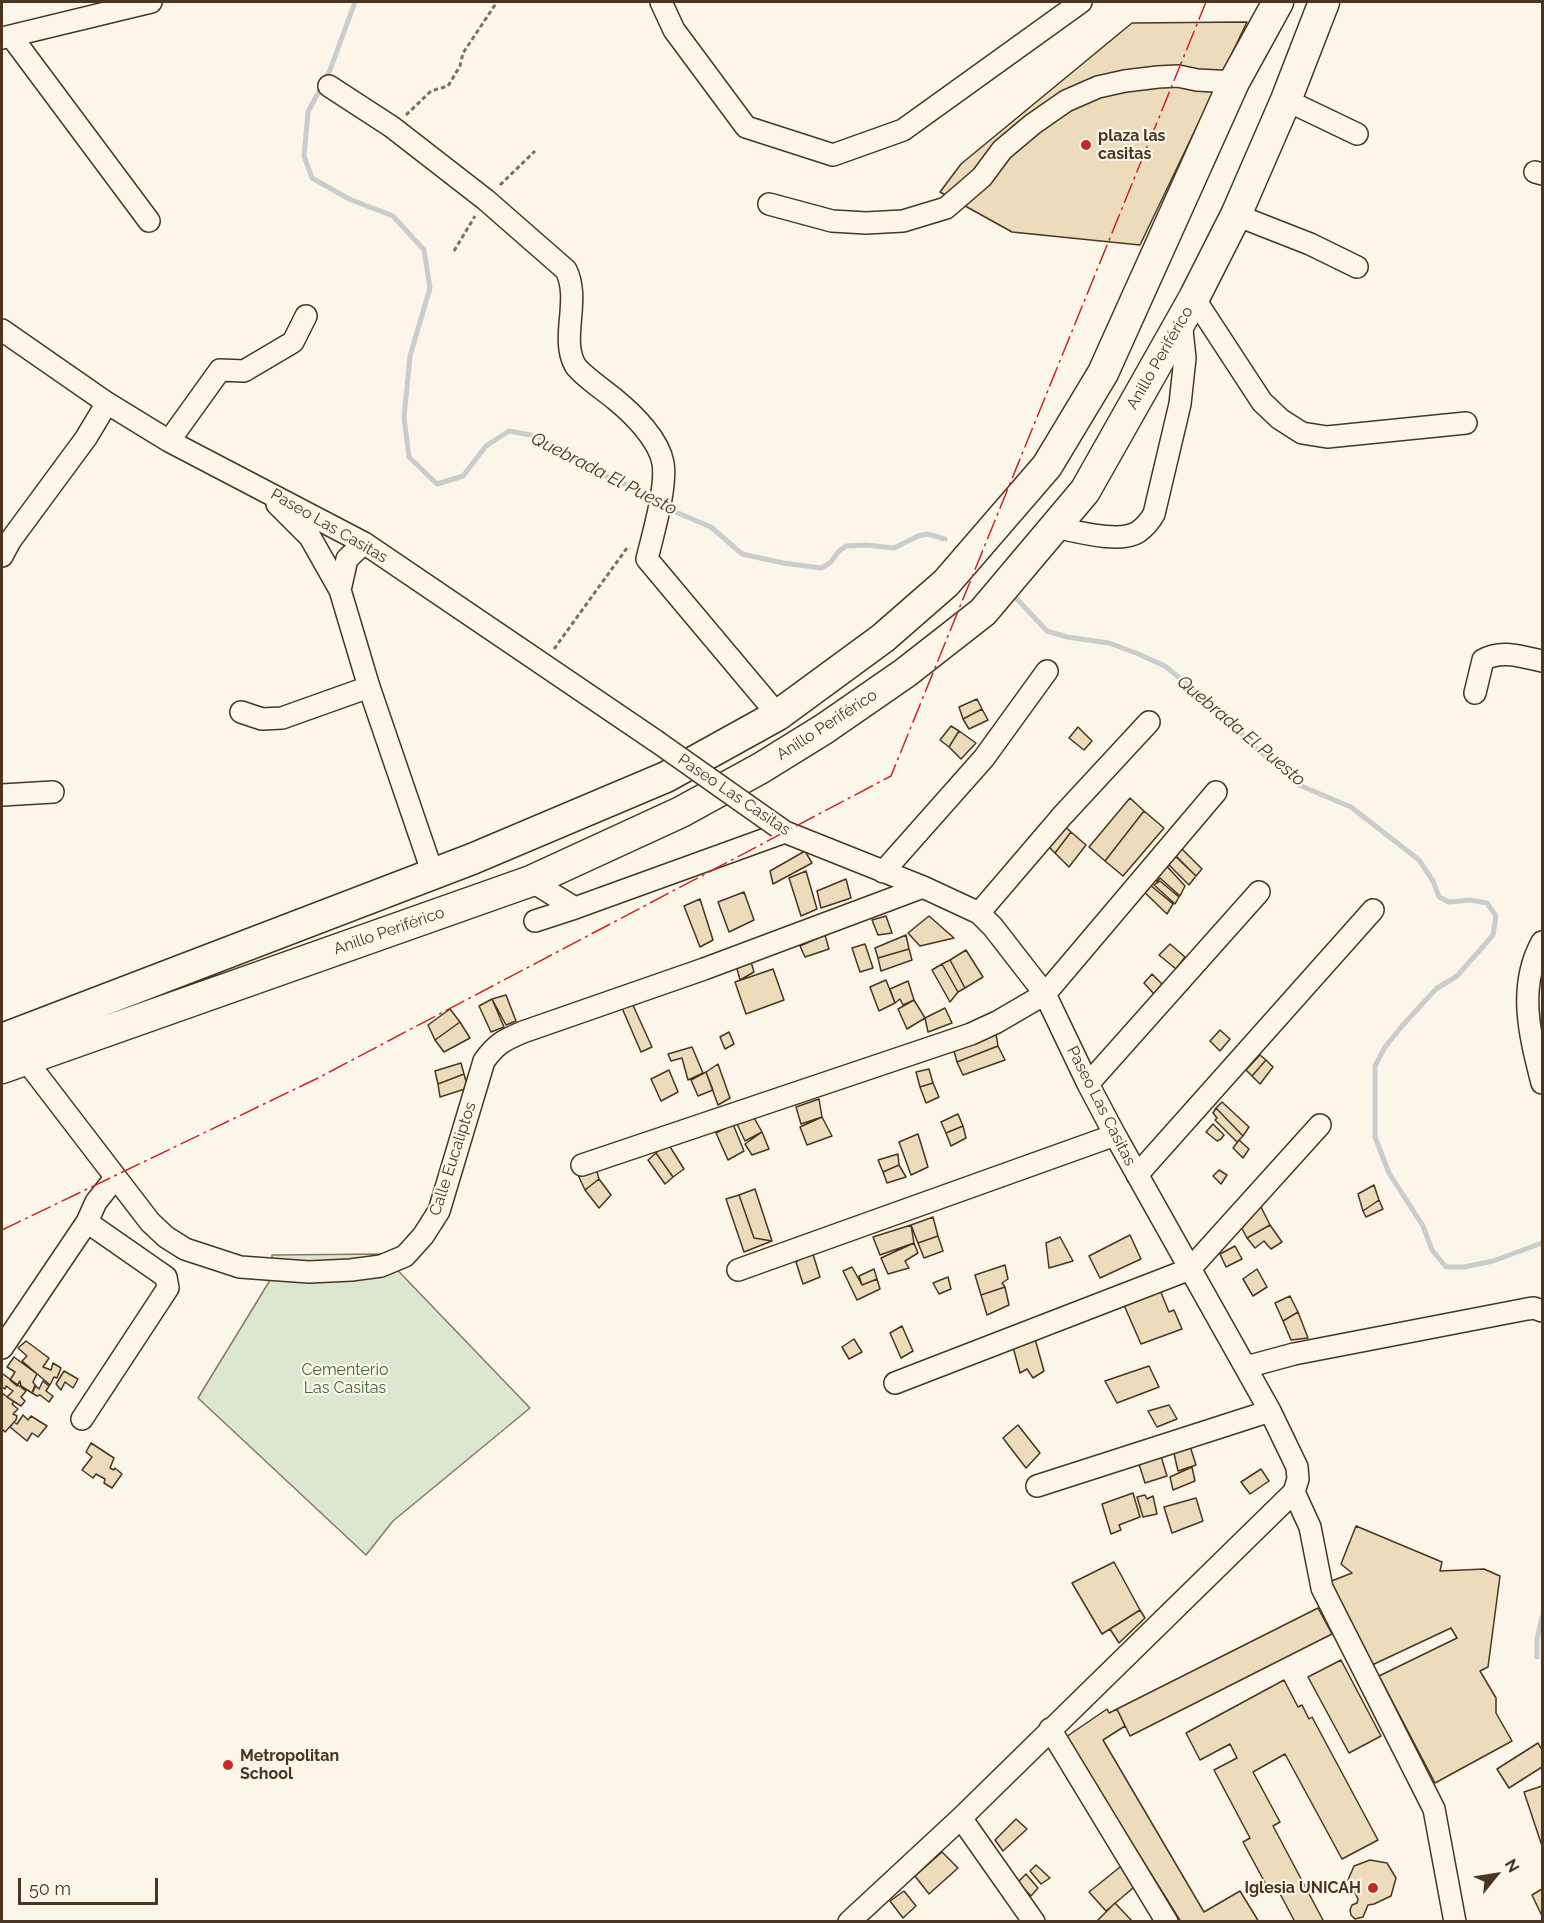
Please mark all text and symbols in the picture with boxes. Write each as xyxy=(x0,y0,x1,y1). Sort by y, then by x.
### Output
place label: plaza las casitas xyxy=(1098,126,1165,164)
marker: plaza las casitas xyxy=(1079,138,1093,152)
street label: Anillo Periférico xyxy=(1123,303,1197,413)
water label: Quebrada El Puesto xyxy=(527,428,681,520)
street label: Paseo Las Casitas xyxy=(267,485,391,567)
water label: Quebrada El Puesto xyxy=(1172,671,1310,791)
street label: Anillo Periférico xyxy=(773,685,881,765)
street label: Paseo Las Casitas xyxy=(674,750,794,840)
street label: Anillo Periférico xyxy=(331,903,447,959)
street label: Paseo Las Casitas xyxy=(1063,1043,1139,1169)
street label: Calle Eucaliptos xyxy=(426,1100,480,1218)
park label: Cementerio Las Casitas xyxy=(302,1360,388,1398)
place label: Metropolitan School xyxy=(240,1746,339,1784)
marker: Metropolitan School xyxy=(221,1758,235,1772)
north arrow xyxy=(1466,1845,1526,1905)
text: N xyxy=(1501,1856,1523,1876)
scale bar xyxy=(21,1866,160,1904)
text: 50 m xyxy=(29,1878,71,1899)
place label: Iglesia UNICAH xyxy=(1244,1878,1361,1898)
marker: Iglesia UNICAH xyxy=(1366,1881,1380,1895)

